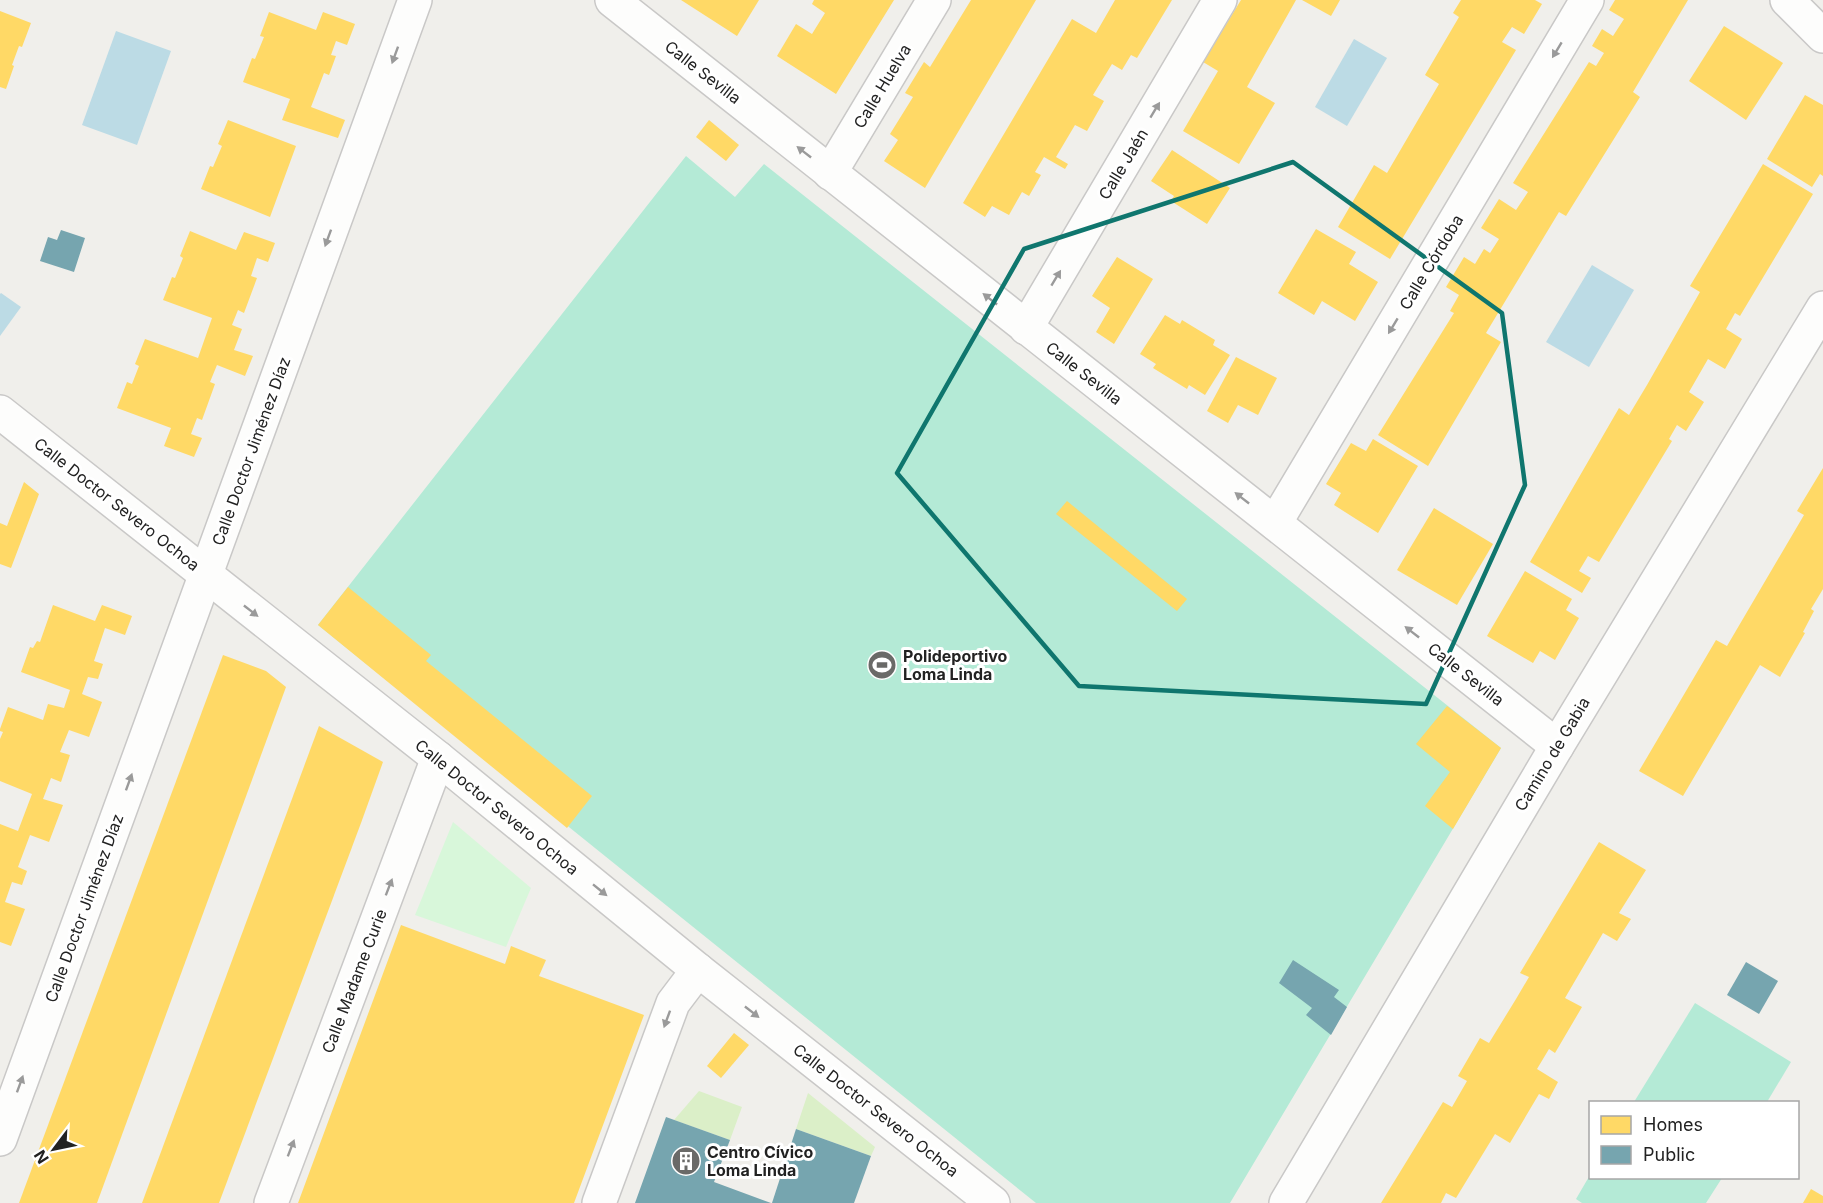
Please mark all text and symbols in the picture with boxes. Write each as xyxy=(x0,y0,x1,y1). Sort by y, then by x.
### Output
street label: Calle Sevilla xyxy=(661,36,745,108)
street label: Calle Huelva xyxy=(849,40,915,132)
one-way arrow xyxy=(1552,42,1563,58)
one-way arrow xyxy=(390,46,400,64)
one-way arrow xyxy=(1150,102,1161,118)
street label: Calle Jaén xyxy=(1094,125,1152,203)
one-way arrow xyxy=(797,147,812,159)
street label: Calle Córdoba xyxy=(1395,211,1467,313)
one-way arrow xyxy=(323,229,333,247)
one-way arrow xyxy=(1051,270,1062,286)
one-way arrow xyxy=(982,293,998,306)
one-way arrow xyxy=(1388,318,1398,335)
street label: Calle Sevilla xyxy=(1042,337,1126,409)
street label: Calle Doctor Jiménez Díaz xyxy=(208,354,294,548)
street label: Calle Doctor Severo Ochoa xyxy=(30,433,204,575)
one-way arrow xyxy=(1235,492,1250,504)
one-way arrow xyxy=(243,604,259,617)
one-way arrow xyxy=(1404,625,1420,638)
street label: Calle Sevilla xyxy=(1424,638,1508,710)
place label: Polideportivo Loma Linda xyxy=(903,646,1008,684)
sports icon: Polideportivo Loma Linda xyxy=(866,649,898,681)
street label: Camino de Gabia xyxy=(1510,693,1594,815)
street label: Calle Doctor Severo Ochoa xyxy=(411,735,583,879)
one-way arrow xyxy=(125,773,135,791)
street label: Calle Doctor Jiménez Díaz xyxy=(41,811,127,1005)
one-way arrow xyxy=(385,878,395,896)
one-way arrow xyxy=(593,883,608,895)
street label: Calle Madame Curie xyxy=(317,906,391,1056)
one-way arrow xyxy=(744,1006,760,1019)
one-way arrow xyxy=(661,1010,671,1028)
street label: Calle Doctor Severo Ochoa xyxy=(789,1039,963,1181)
one-way arrow xyxy=(16,1075,25,1093)
legend xyxy=(1589,1101,1799,1179)
text: Homes xyxy=(1643,1114,1703,1135)
north arrow xyxy=(24,1119,84,1179)
one-way arrow xyxy=(287,1139,297,1157)
place label: Centro Cívico Loma Linda xyxy=(707,1142,813,1180)
text: Public xyxy=(1643,1144,1695,1165)
building icon: Centro Cívico Loma Linda xyxy=(670,1145,702,1177)
text: N xyxy=(30,1146,53,1167)

